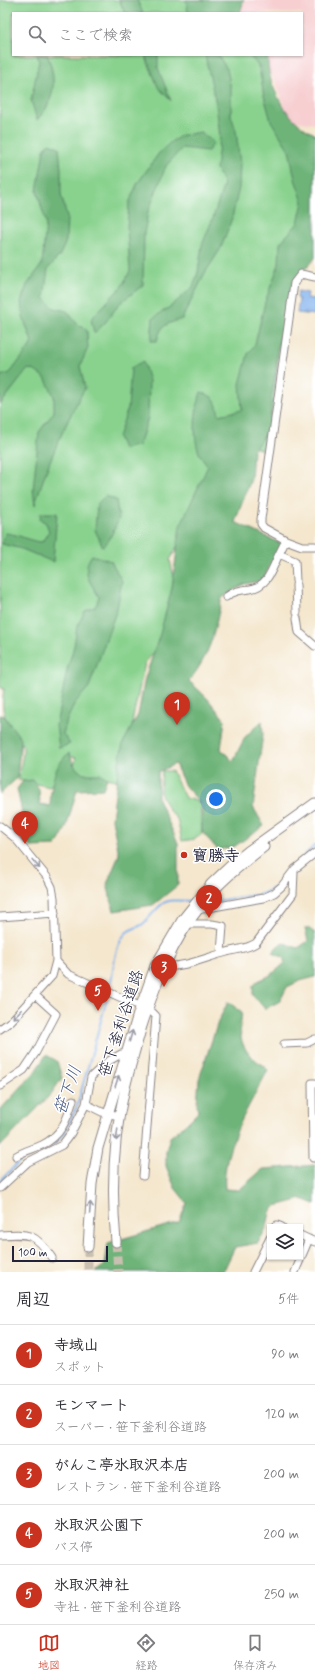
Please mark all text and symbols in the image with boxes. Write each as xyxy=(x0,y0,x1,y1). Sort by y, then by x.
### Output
search box xyxy=(12,12,303,56)
icon: search xyxy=(26,23,48,45)
text: ここで検索 xyxy=(58,26,133,46)
pin: 1 xyxy=(164,692,190,725)
your location xyxy=(206,789,226,809)
pin: 4 xyxy=(12,811,38,844)
place label: 寶勝寺 xyxy=(192,846,240,867)
marker: 寶勝寺 xyxy=(179,850,189,860)
one-way arrow xyxy=(32,859,41,870)
pin: 2 xyxy=(196,885,222,918)
pin: 3 xyxy=(151,954,177,987)
street label: 笹下釜利谷道路 xyxy=(94,967,149,1080)
pin: 5 xyxy=(85,978,111,1011)
one-way arrow xyxy=(13,1009,22,1019)
one-way arrow xyxy=(128,1030,135,1043)
water label: 笹下川 xyxy=(49,1063,87,1118)
one-way arrow xyxy=(114,1075,121,1088)
one-way arrow xyxy=(113,1128,121,1141)
one-way arrow xyxy=(86,1202,93,1215)
map controls xyxy=(267,1224,303,1260)
button: layers xyxy=(267,1224,303,1260)
scale bar xyxy=(12,1244,108,1263)
text: 100 m xyxy=(18,1246,48,1260)
text: 周辺 xyxy=(16,1289,50,1311)
text: 5件 xyxy=(278,1291,299,1308)
text: 寺域山 xyxy=(54,1336,99,1356)
text: 1 xyxy=(26,1346,32,1363)
text: 90 m xyxy=(271,1346,299,1363)
text: スポット xyxy=(54,1359,106,1376)
text: モンマート xyxy=(54,1396,129,1416)
text: 2 xyxy=(26,1406,32,1423)
text: 120 m xyxy=(265,1406,299,1423)
text: スーパー · 笹下釜利谷道路 xyxy=(54,1419,206,1436)
text: がんこ亭氷取沢本店 xyxy=(54,1456,189,1476)
text: 3 xyxy=(26,1466,32,1483)
text: 200 m xyxy=(264,1466,299,1483)
text: レストラン · 笹下釜利谷道路 xyxy=(54,1479,221,1496)
text: 氷取沢公園下 xyxy=(54,1516,144,1536)
text: 4 xyxy=(25,1526,33,1543)
text: 200 m xyxy=(264,1526,299,1543)
text: バス停 xyxy=(54,1539,93,1556)
text: 氷取沢神社 xyxy=(54,1576,129,1596)
text: 5 xyxy=(25,1586,33,1603)
text: 250 m xyxy=(264,1586,299,1603)
text: 寺社 · 笹下釜利谷道路 xyxy=(54,1599,181,1616)
tab: 地図 xyxy=(38,1632,60,1673)
tab: 経路 xyxy=(135,1632,157,1673)
tab: 保存済み xyxy=(233,1632,277,1673)

